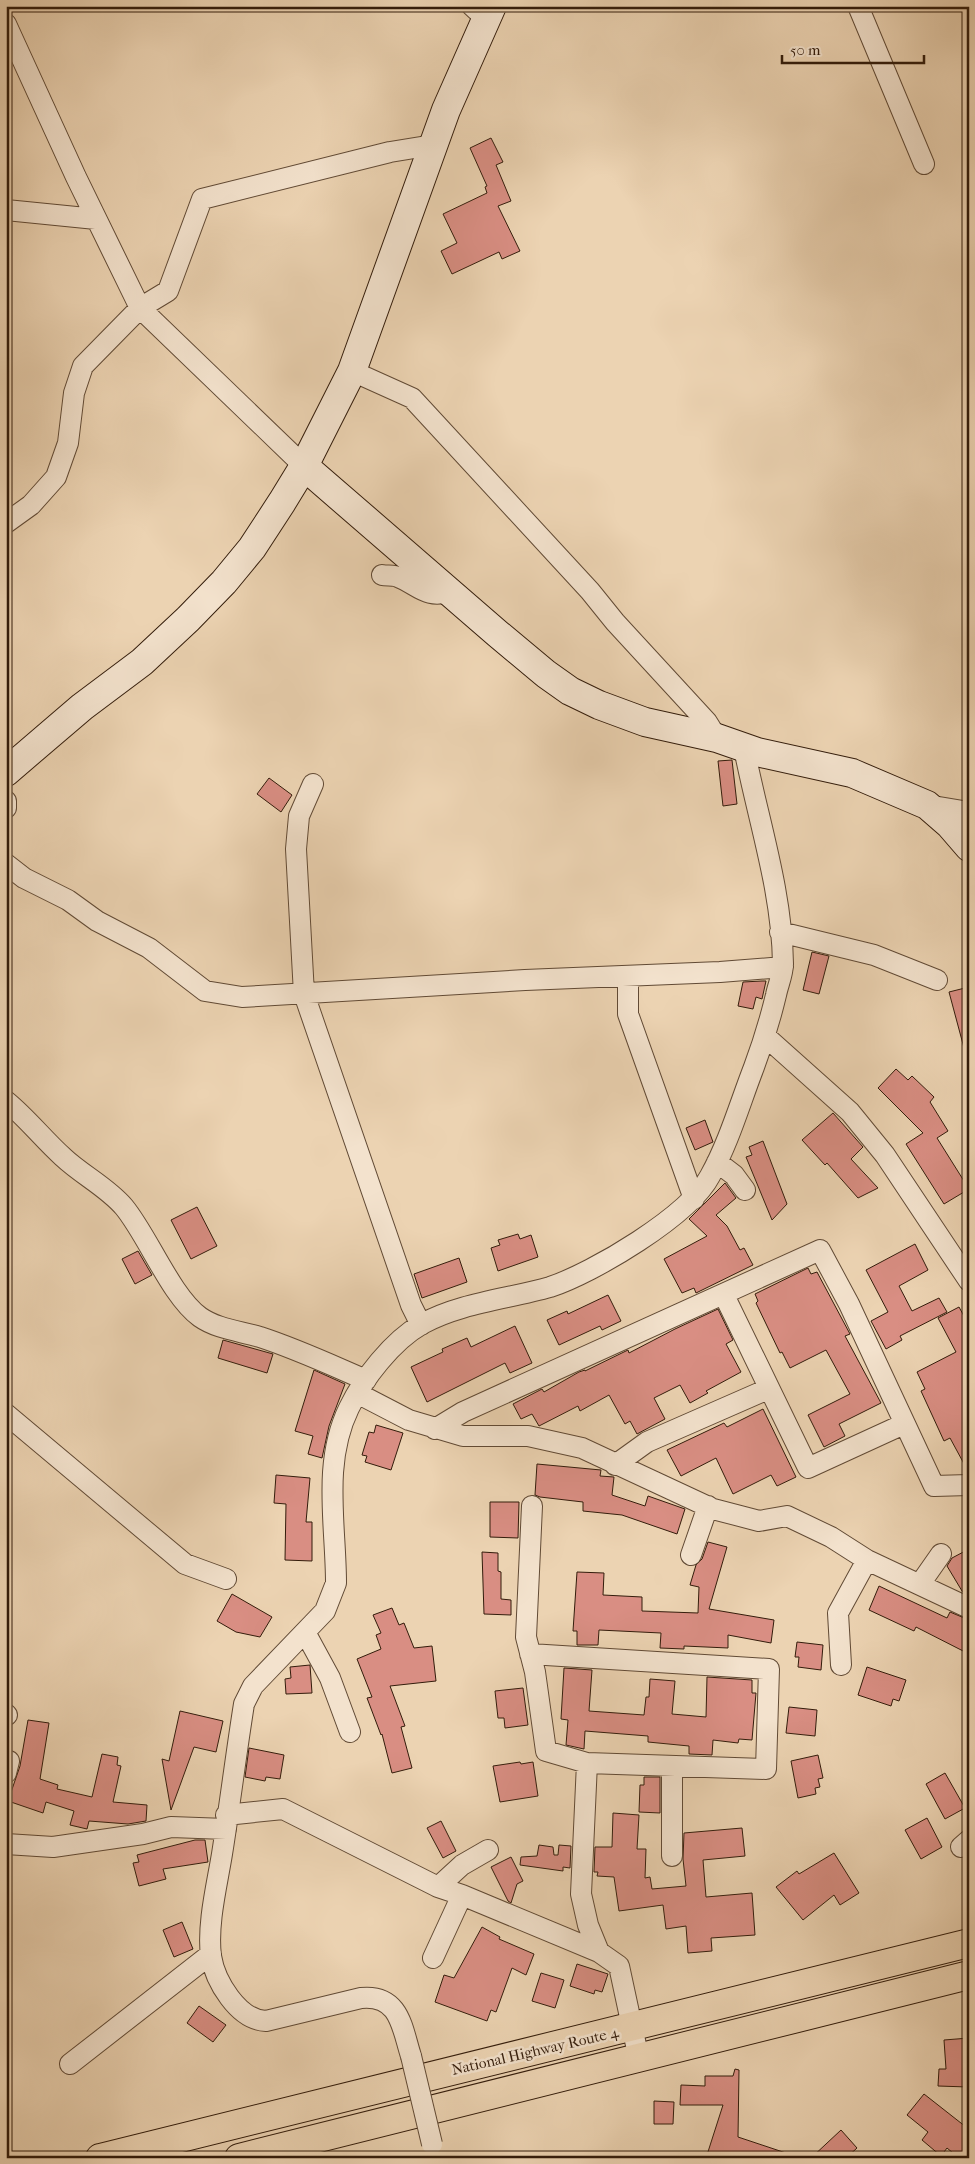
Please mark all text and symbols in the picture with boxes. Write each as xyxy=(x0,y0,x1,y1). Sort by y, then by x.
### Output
scale bar xyxy=(782,32,925,64)
text: 50 m xyxy=(790,41,821,59)
street label: National Highway Route 4 xyxy=(450,2023,621,2079)

